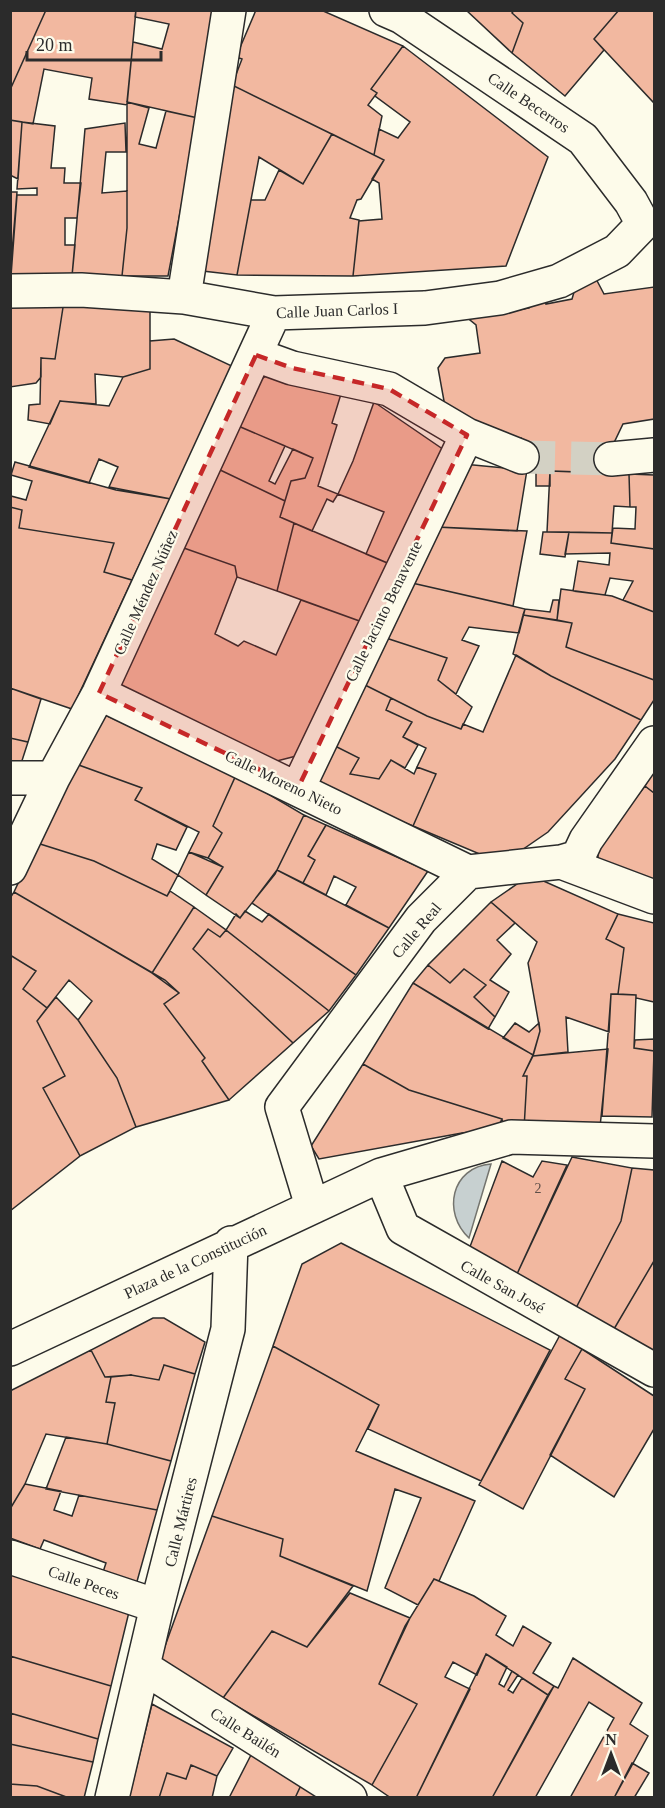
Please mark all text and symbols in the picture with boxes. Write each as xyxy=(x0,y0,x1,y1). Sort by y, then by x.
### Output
scale bar xyxy=(27,24,160,62)
text: 20 m xyxy=(36,35,73,55)
street label: Calle Becerros xyxy=(485,69,573,136)
street label: Calle Juan Carlos I xyxy=(276,300,398,321)
street label: Calle Méndez Núñez xyxy=(110,527,181,657)
street label: Calle Jacinto Benavente xyxy=(342,538,425,684)
street label: Calle Moreno Nieto xyxy=(223,747,345,818)
street label: Calle Real xyxy=(388,899,445,961)
house number: 2 xyxy=(535,1181,542,1196)
street label: Plaza de la Constitución xyxy=(121,1221,269,1302)
street label: Calle San José xyxy=(458,1256,548,1316)
street label: Calle Mártires xyxy=(161,1475,200,1569)
street label: Calle Peces xyxy=(46,1562,122,1603)
street label: Calle Bailén xyxy=(208,1704,284,1761)
north arrow xyxy=(581,1724,641,1784)
text: N xyxy=(605,1731,617,1748)

